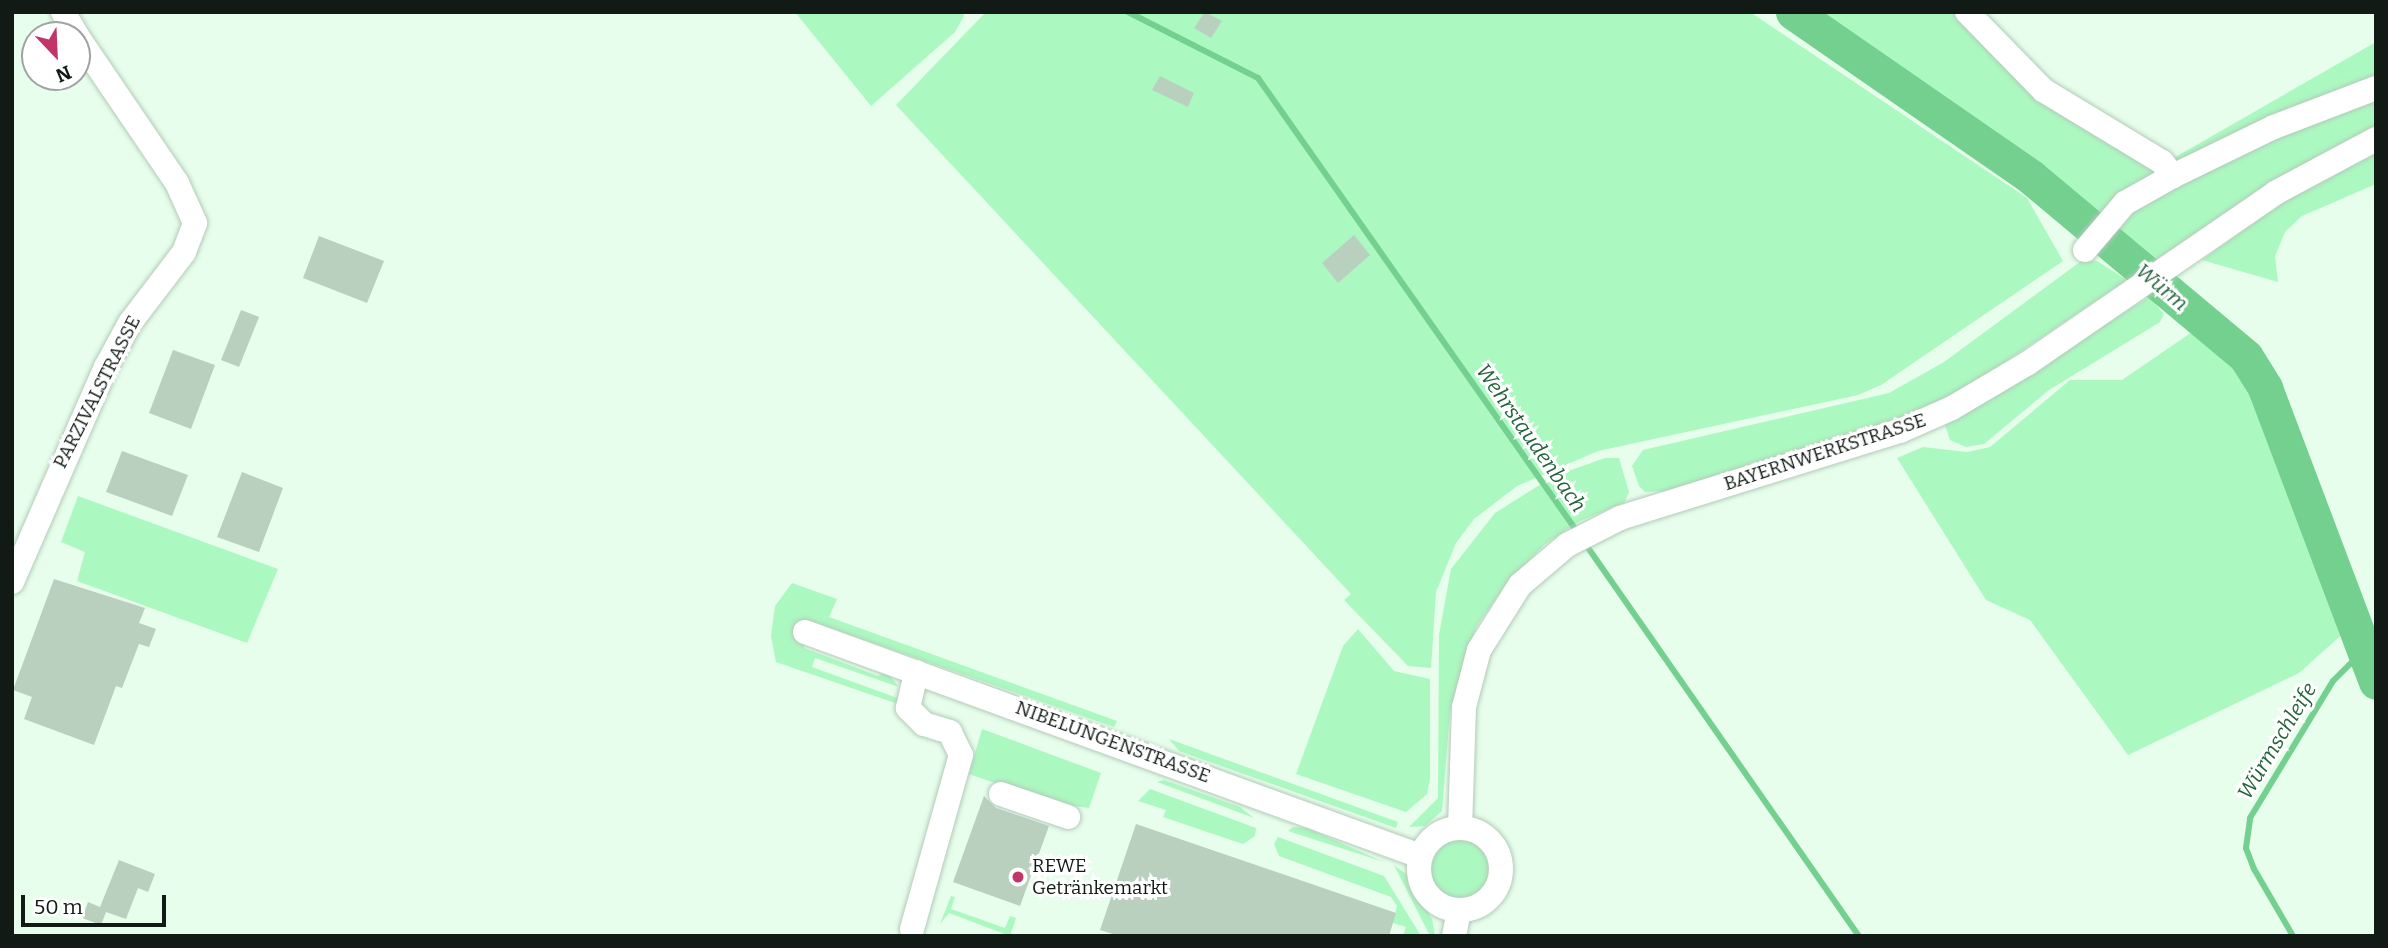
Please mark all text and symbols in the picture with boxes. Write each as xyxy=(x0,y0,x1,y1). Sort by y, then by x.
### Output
north arrow xyxy=(21,21,91,91)
text: N xyxy=(52,60,75,87)
water label: Würm xyxy=(2131,258,2193,316)
street label: PARZIVALSTRASSE xyxy=(49,312,145,472)
water label: Wehrstaudenbach xyxy=(1471,359,1591,517)
street label: BAYERNWERKSTRASSE xyxy=(1721,409,1929,495)
water label: Würmschleife xyxy=(2232,678,2322,804)
street label: NIBELUNGENSTRASSE xyxy=(1012,696,1214,788)
place label: REWE Getränkemarkt xyxy=(1032,855,1168,899)
marker: REWE Getränkemarkt xyxy=(1010,869,1026,885)
scale bar xyxy=(24,881,170,925)
text: 50 m xyxy=(34,894,83,920)

